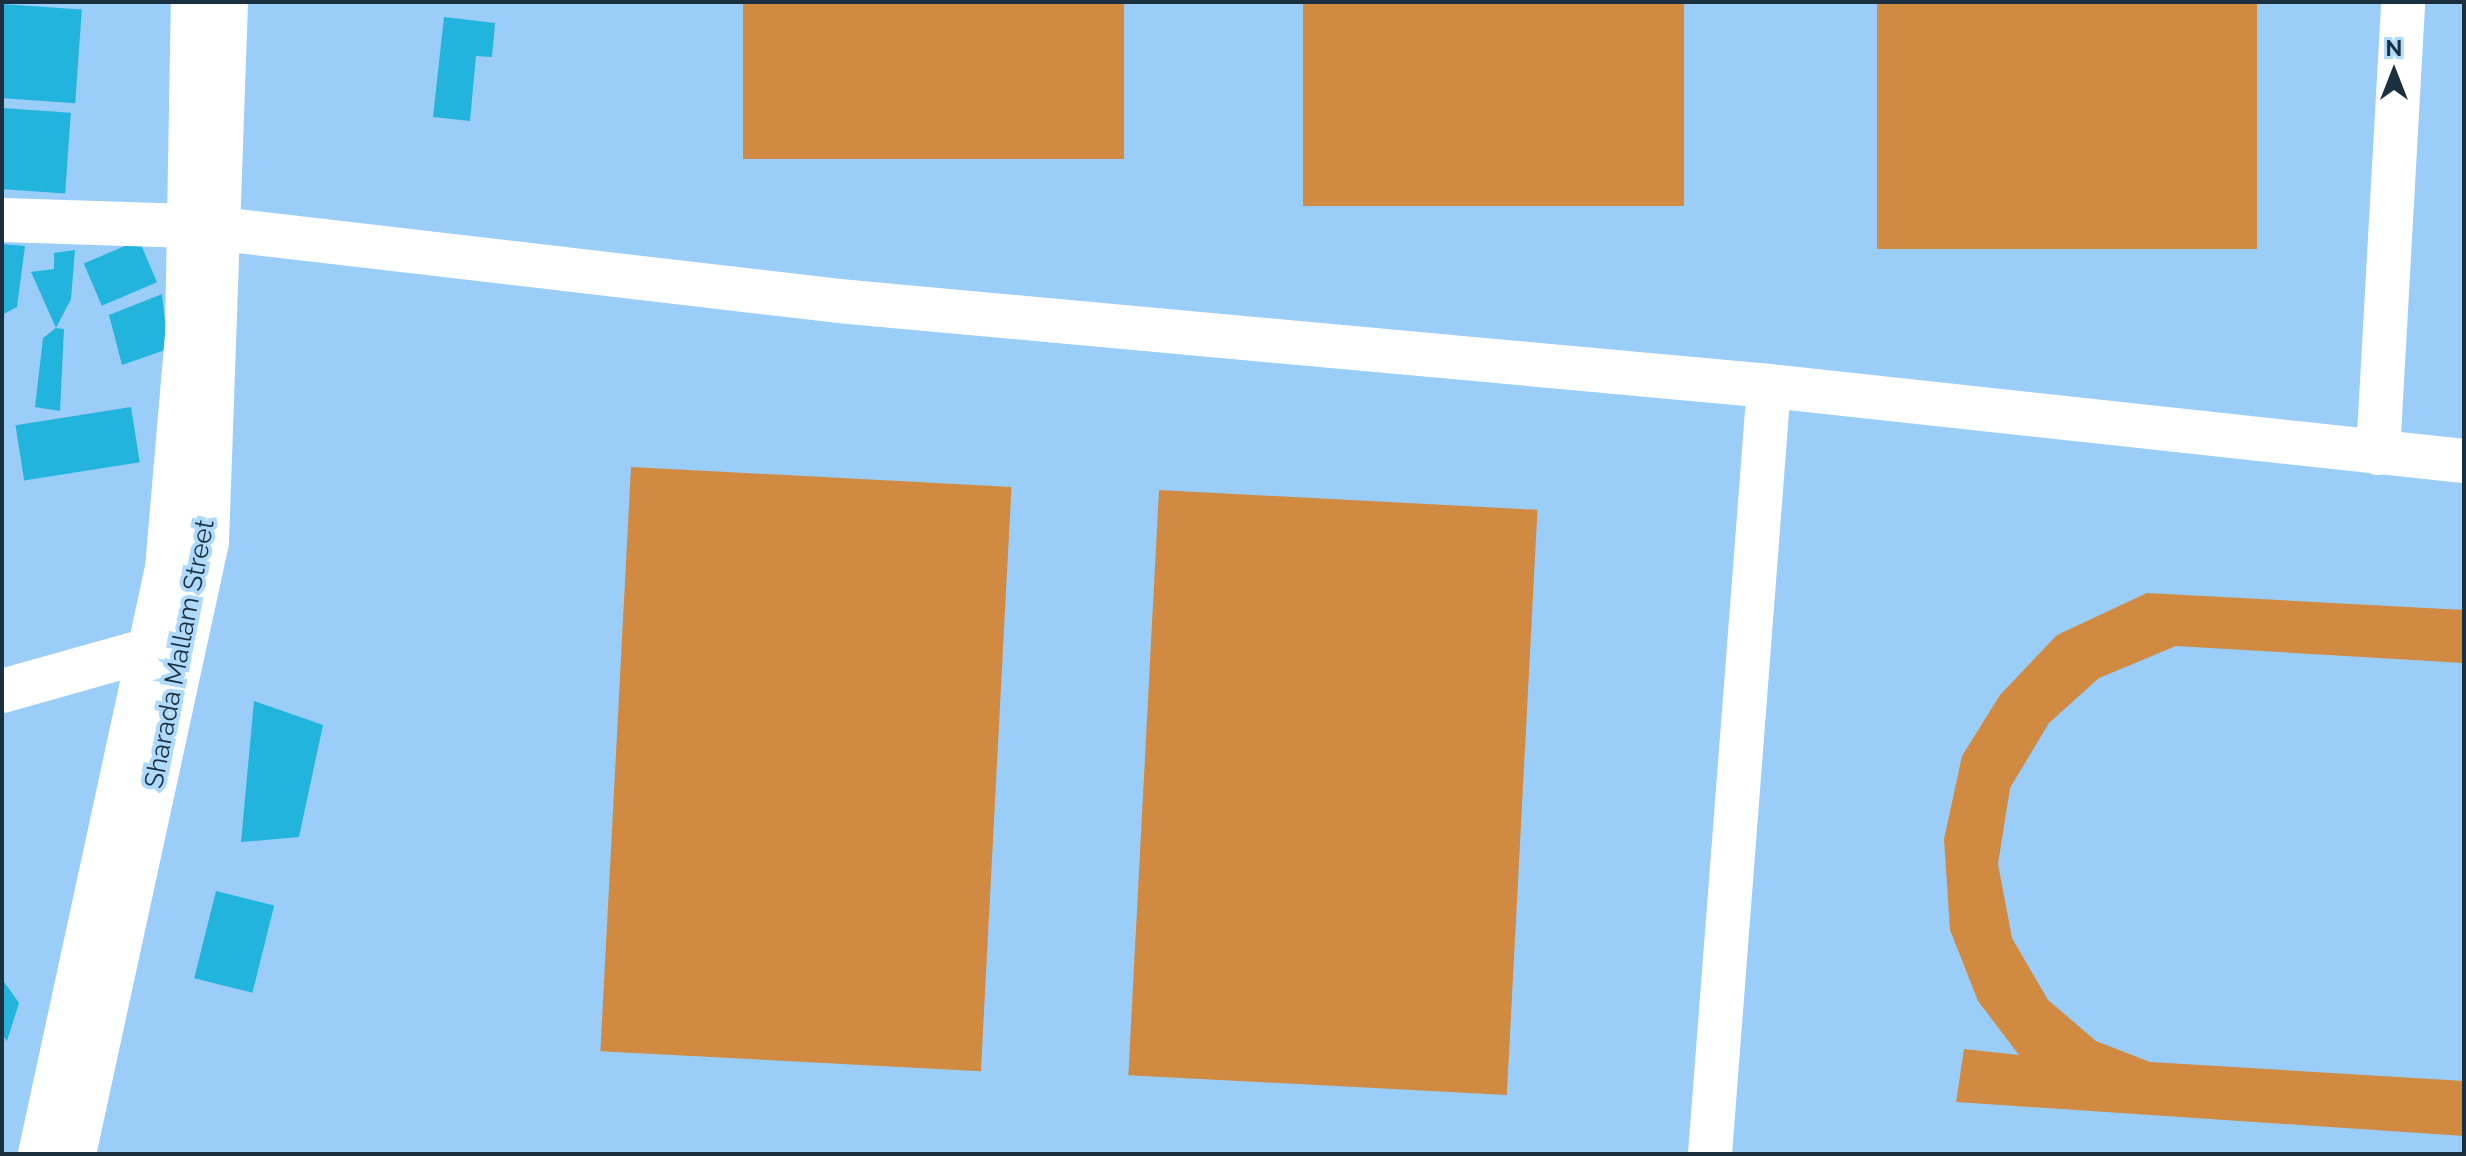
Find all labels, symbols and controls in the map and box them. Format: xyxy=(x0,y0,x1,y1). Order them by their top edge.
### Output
north arrow xyxy=(2354,32,2434,112)
text: N xyxy=(2386,35,2402,61)
street label: Sharada Mallam Street xyxy=(139,517,221,791)

